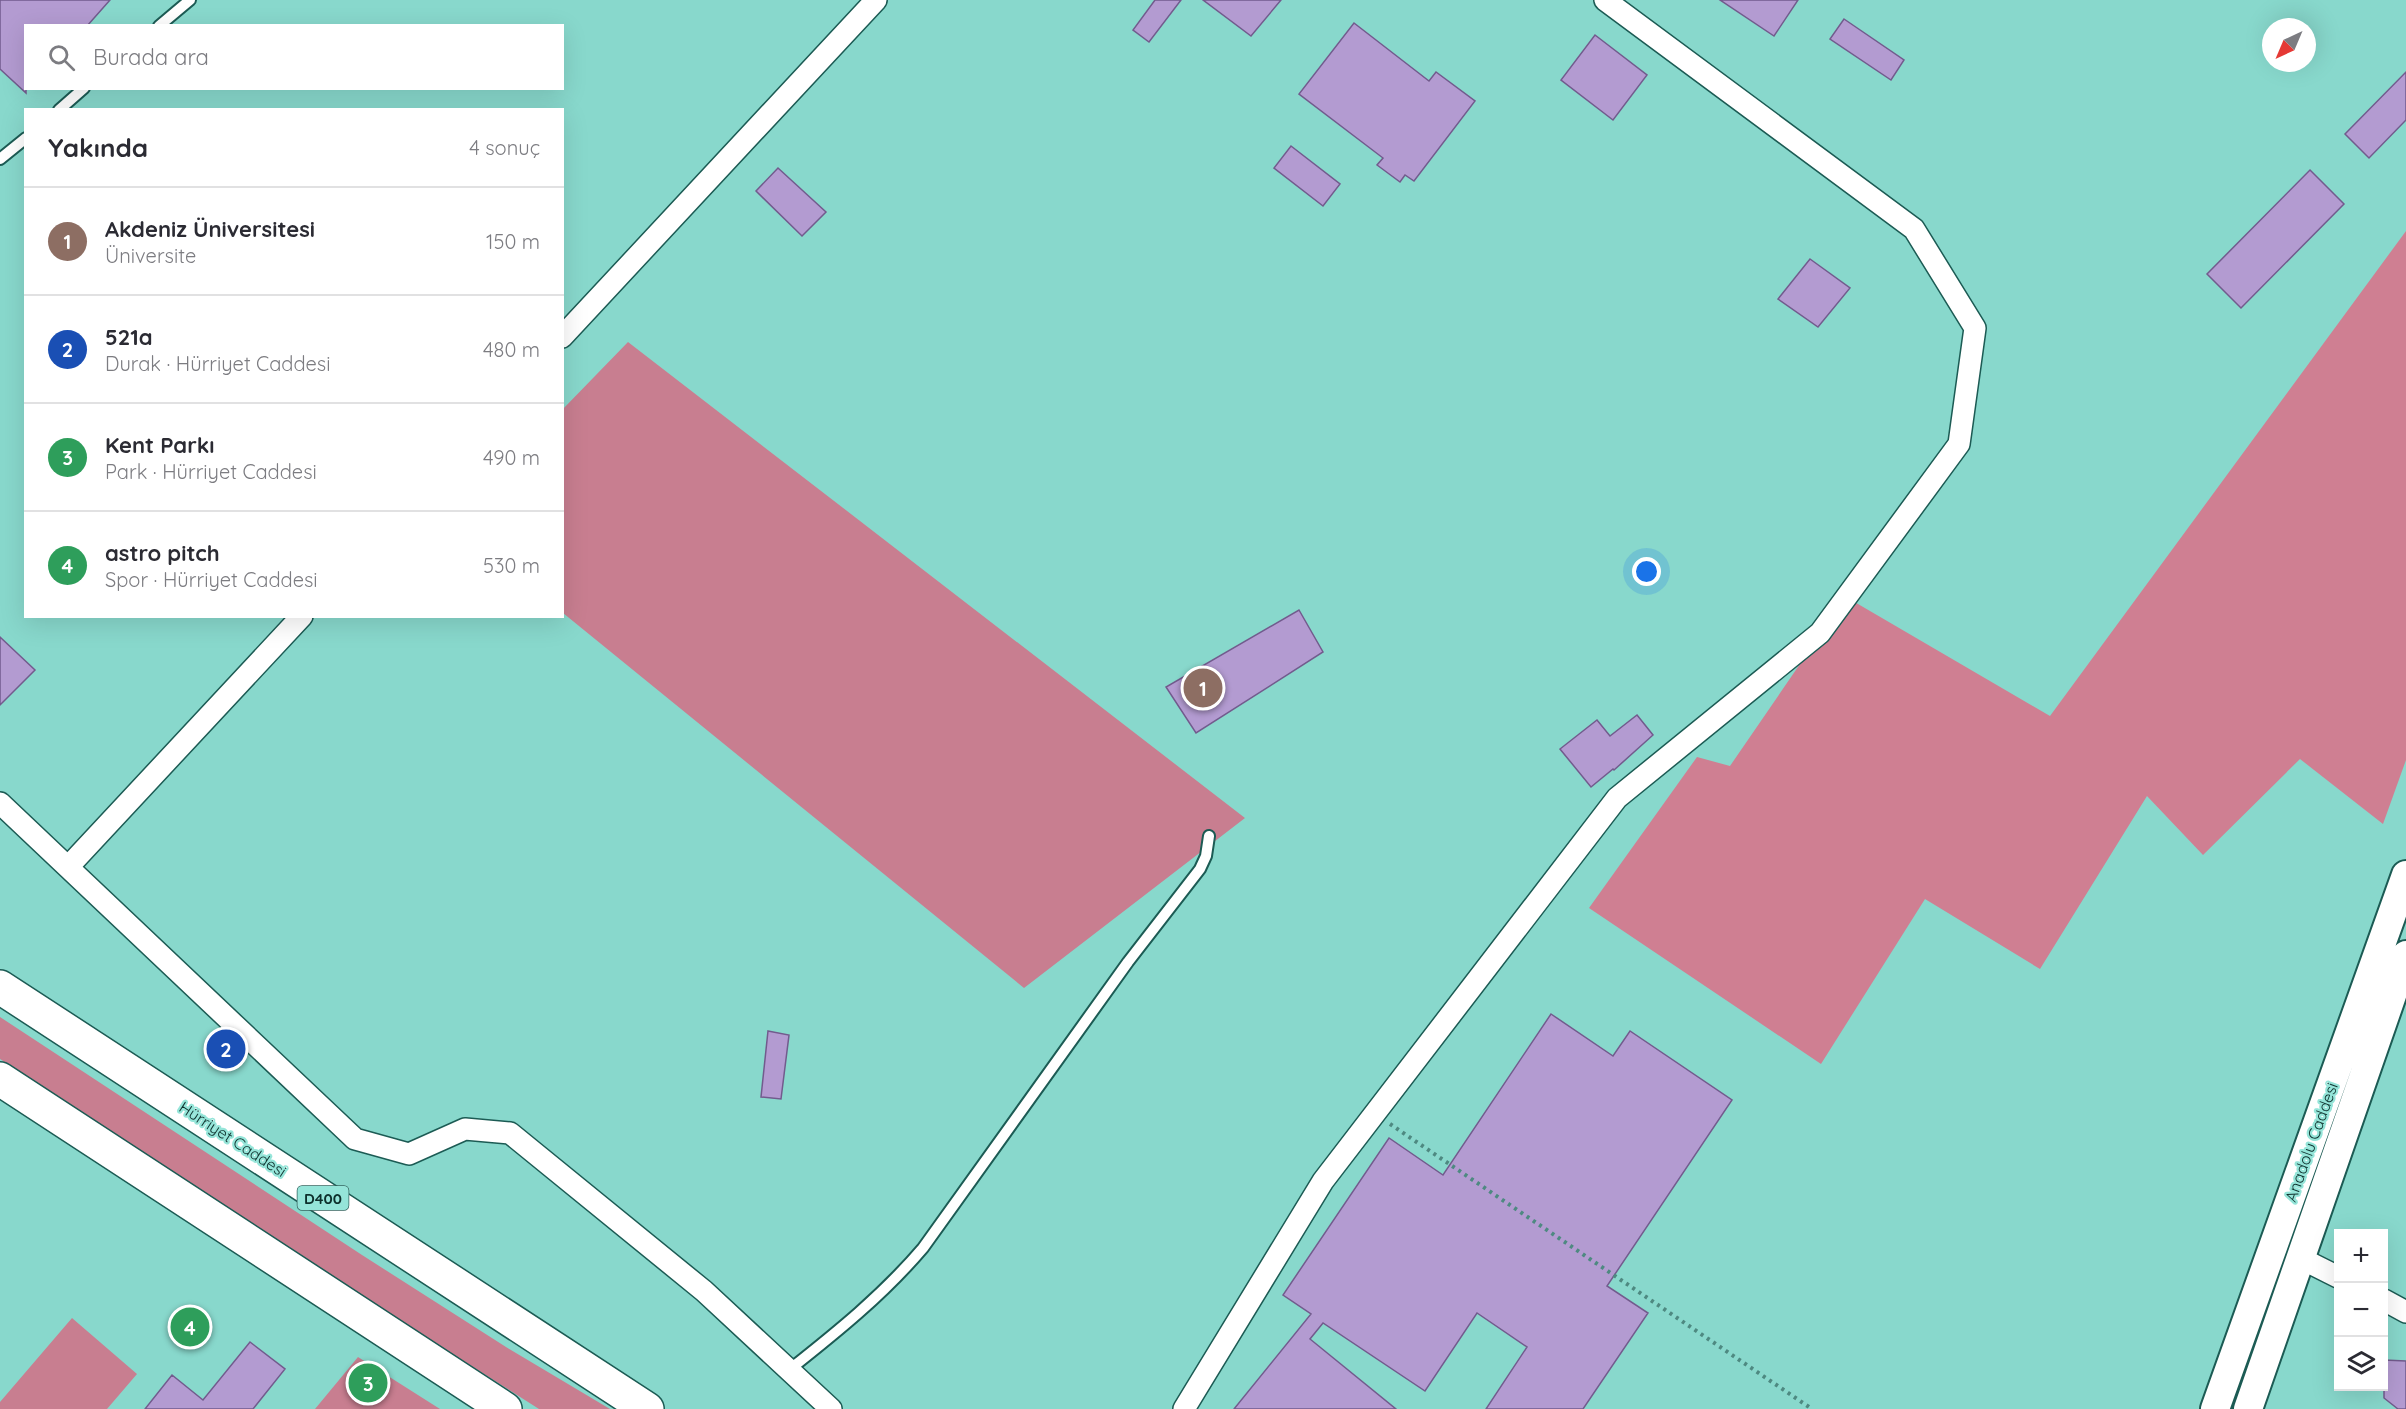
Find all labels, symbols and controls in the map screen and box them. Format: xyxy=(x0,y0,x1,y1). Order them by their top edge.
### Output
north arrow xyxy=(2262,18,2316,72)
search box xyxy=(24,24,564,90)
icon: search xyxy=(45,41,78,74)
text: Burada ara xyxy=(93,43,209,71)
text: Yakında xyxy=(48,131,148,164)
text: 4 sonuç xyxy=(469,135,540,160)
text: Akdeniz Üniversitesi xyxy=(105,215,315,243)
text: 1 xyxy=(64,229,71,254)
text: 150 m xyxy=(486,229,540,254)
text: Üniversite xyxy=(105,243,196,268)
text: 521a xyxy=(105,323,153,351)
text: 2 xyxy=(62,337,73,362)
text: 480 m xyxy=(483,337,540,362)
text: Durak · Hürriyet Caddesi xyxy=(105,351,331,376)
text: Kent Parkı xyxy=(105,431,214,459)
text: 3 xyxy=(62,445,73,470)
text: 490 m xyxy=(483,445,540,470)
text: Park · Hürriyet Caddesi xyxy=(105,459,317,484)
text: astro pitch xyxy=(105,539,220,567)
text: 4 xyxy=(62,553,73,578)
text: 530 m xyxy=(483,553,540,578)
your location xyxy=(1632,557,1661,586)
text: Spor · Hürriyet Caddesi xyxy=(105,567,318,592)
pin: 1 xyxy=(1184,666,1222,710)
pin: 2 xyxy=(206,1026,246,1072)
street label: Anadolu Caddesi xyxy=(2280,1080,2342,1204)
street label: Hürriyet Caddesi xyxy=(176,1097,290,1181)
road number: D400 xyxy=(298,1186,348,1210)
map controls xyxy=(2334,1229,2388,1391)
button: + xyxy=(2334,1229,2388,1283)
button: − xyxy=(2334,1283,2388,1337)
pin: 4 xyxy=(170,1304,210,1350)
button: layers xyxy=(2334,1337,2388,1391)
pin: 3 xyxy=(348,1360,388,1406)

